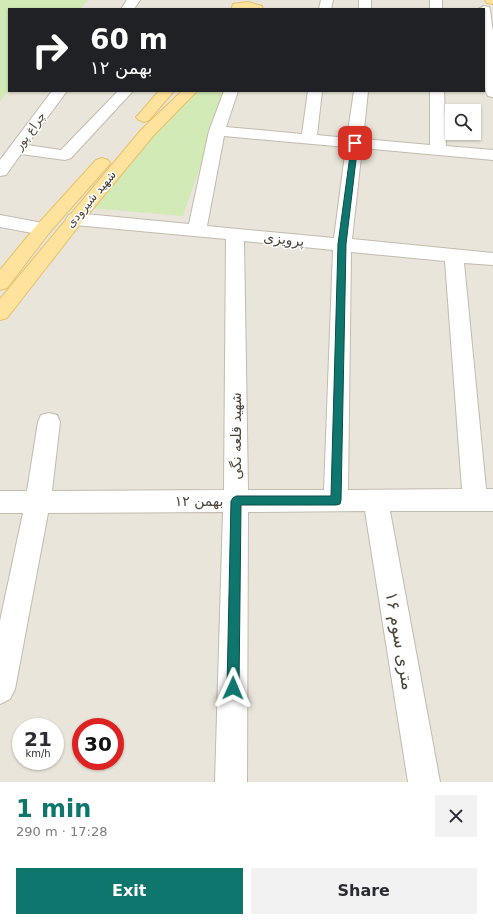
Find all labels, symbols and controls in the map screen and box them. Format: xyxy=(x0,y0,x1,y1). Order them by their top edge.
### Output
text: 60 m xyxy=(90,23,168,56)
icon: right xyxy=(24,24,76,76)
text: ۱۲ بهمن xyxy=(90,57,152,78)
map controls xyxy=(445,104,481,140)
button: search xyxy=(445,104,481,140)
street label: چراغ پور xyxy=(11,109,49,154)
pin xyxy=(338,126,372,160)
icon: arrive xyxy=(344,132,366,154)
street label: شهید شیرودی xyxy=(63,168,120,231)
street label: پرویزی xyxy=(263,229,305,250)
street label: شهید قلعه نگی xyxy=(228,392,245,480)
street label: ۱۲ بهمن xyxy=(175,493,223,510)
street label: ۱۶ متری سوم xyxy=(382,590,418,692)
position arrow xyxy=(212,667,254,709)
speed limit sign: 30 xyxy=(72,718,124,770)
text: 21 xyxy=(24,727,52,751)
text: km/h xyxy=(25,748,51,759)
text: 1 min xyxy=(16,795,91,823)
button: close xyxy=(435,795,477,837)
text: 290 m · 17:28 xyxy=(16,824,107,839)
button: Exit xyxy=(16,868,243,914)
button: Share xyxy=(251,868,477,914)

